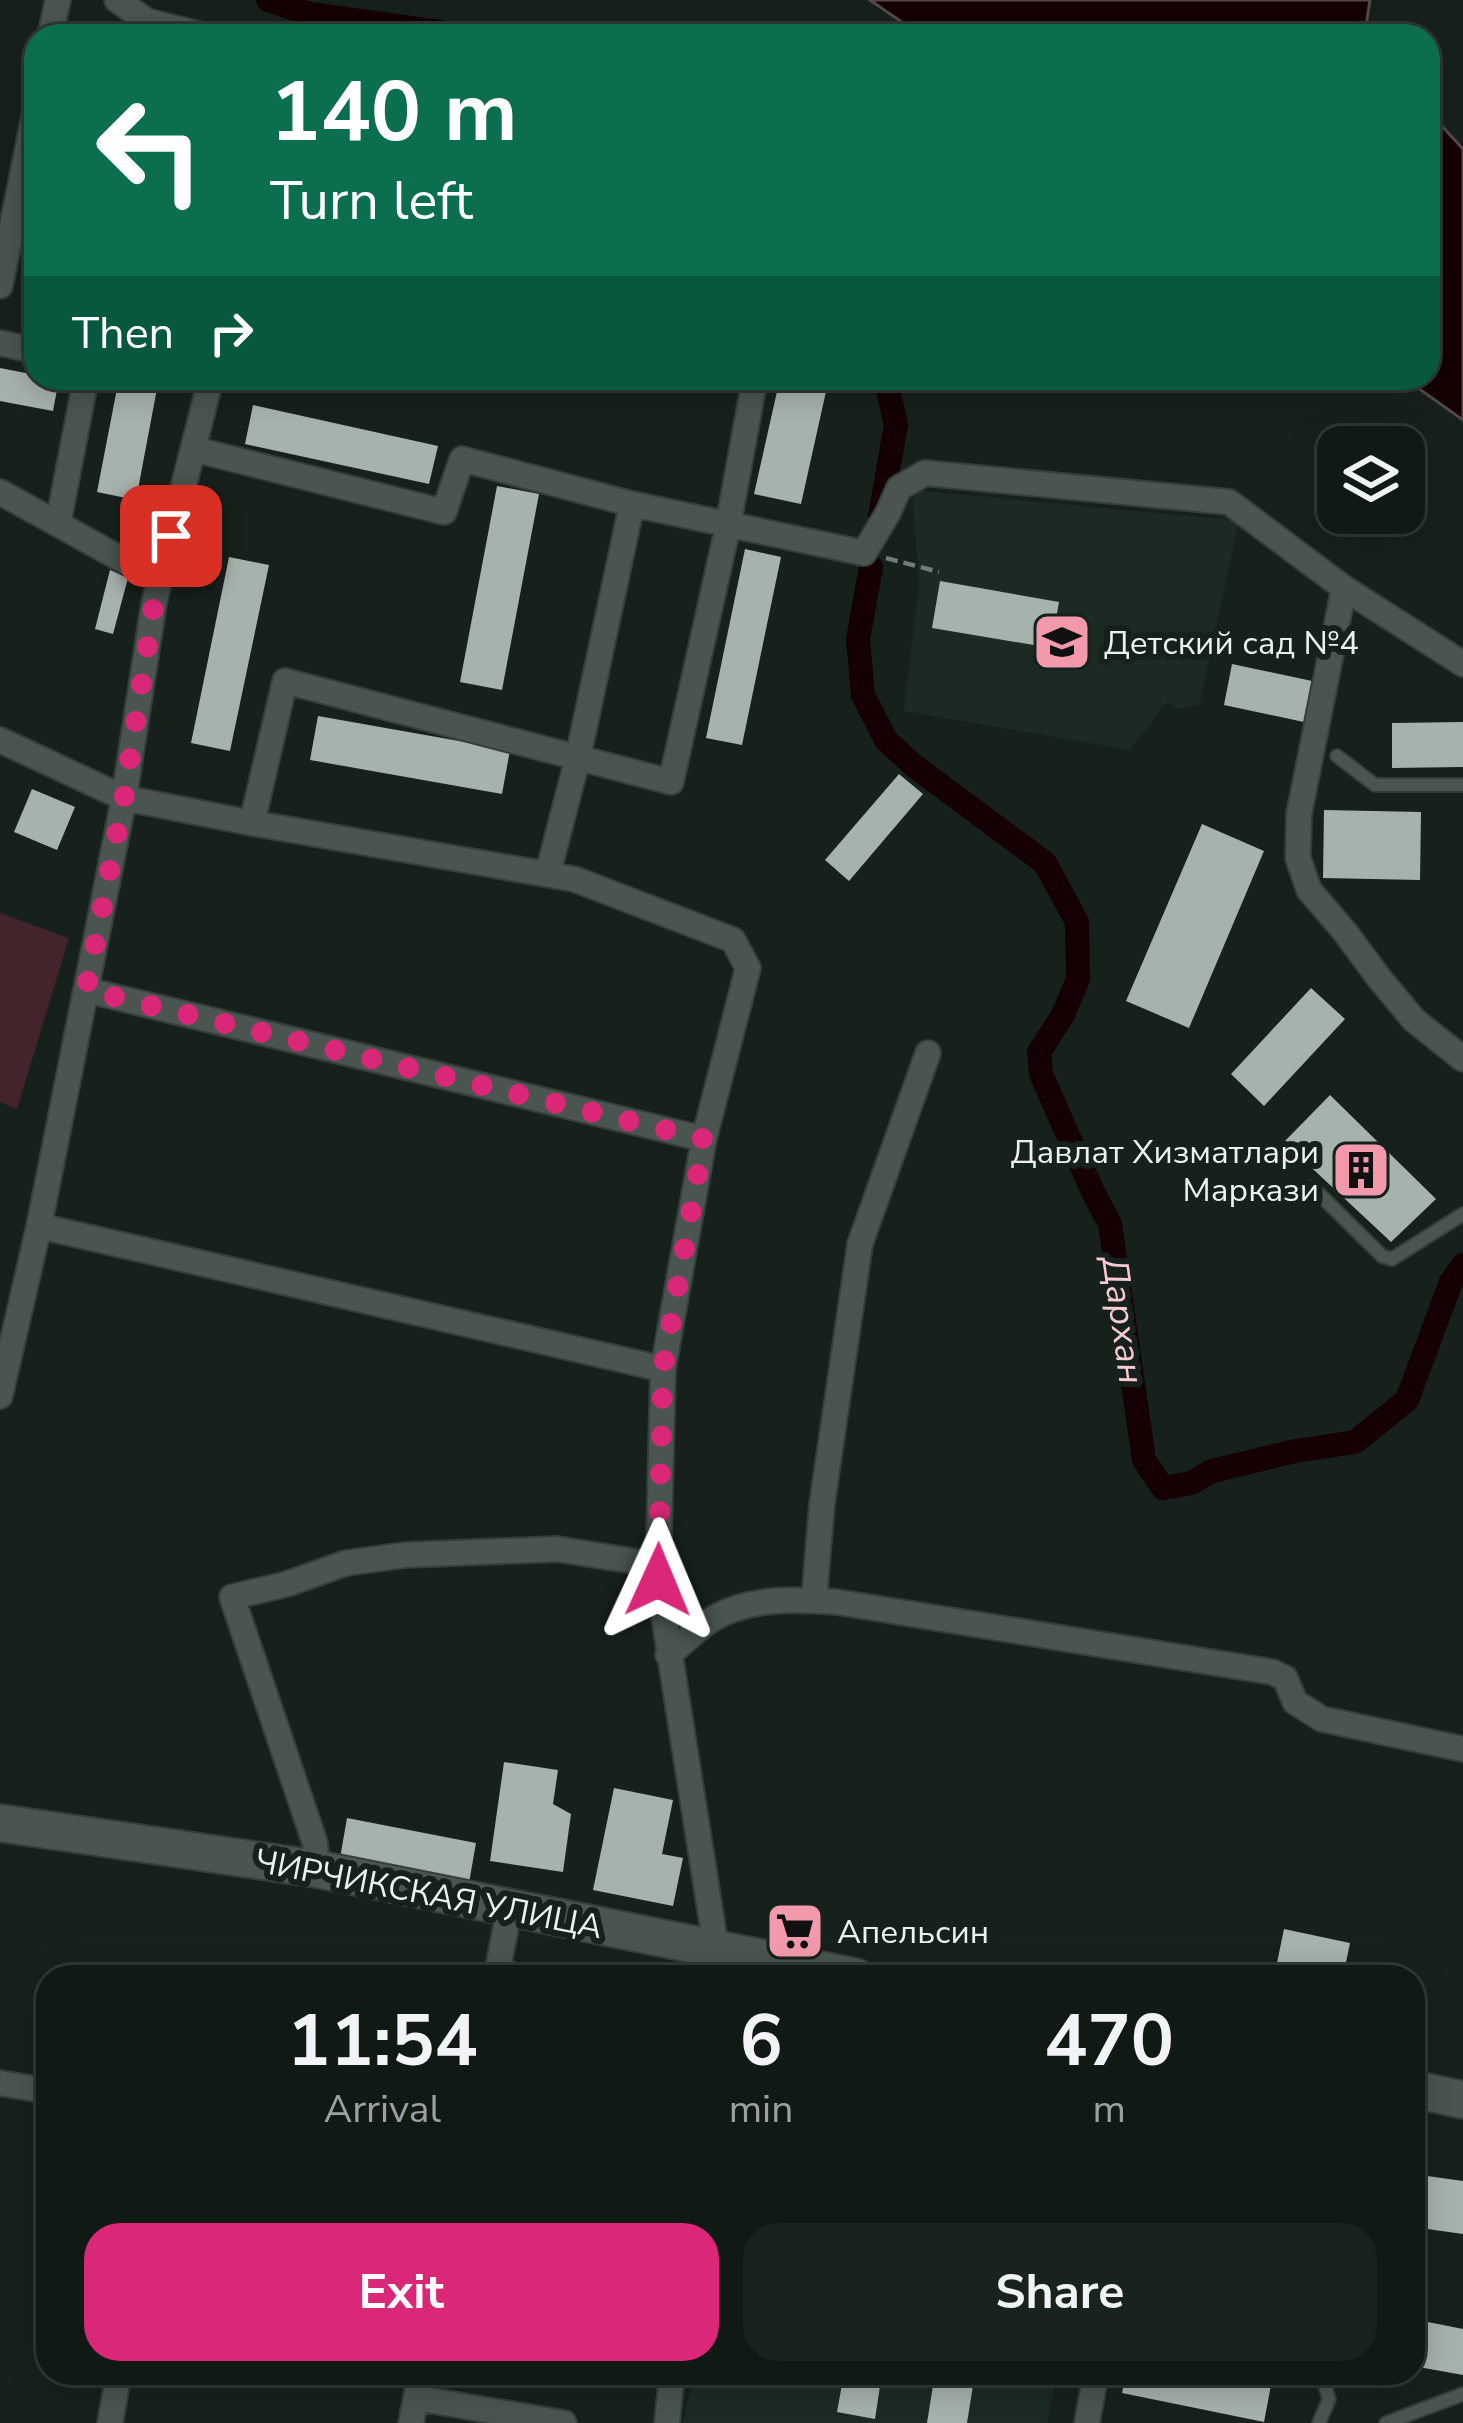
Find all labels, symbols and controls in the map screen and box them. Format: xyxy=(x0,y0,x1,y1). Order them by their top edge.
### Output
text: 140 m xyxy=(270,55,518,170)
icon: left xyxy=(72,72,228,228)
text: Turn left xyxy=(270,164,473,238)
icon: right xyxy=(198,300,264,366)
text: Then xyxy=(72,303,174,364)
map controls xyxy=(1317,426,1425,534)
button: layers xyxy=(1317,426,1425,534)
pin xyxy=(120,485,222,587)
icon: arrive xyxy=(138,503,204,569)
school or university icon: Детский сад №4 xyxy=(1031,611,1093,673)
place label: Детский сад №4 xyxy=(1104,621,1359,666)
place label: Давлат Хизматлари Маркази xyxy=(1011,1130,1319,1213)
building icon: Давлат Хизматлари Маркази xyxy=(1330,1139,1392,1201)
water label: Дархан xyxy=(1089,1251,1156,1387)
position arrow xyxy=(595,1517,721,1643)
street label: ЧИРЧИКСКАЯ УЛИЦА xyxy=(251,1839,606,1950)
supermarket icon: Апельсин xyxy=(764,1900,826,1962)
place label: Апельсин xyxy=(837,1910,989,1955)
text: 11:54 xyxy=(287,1992,478,2090)
text: 6 xyxy=(739,1992,783,2090)
text: 470 xyxy=(1044,1992,1174,2090)
text: Arrival xyxy=(324,2083,441,2136)
text: min xyxy=(729,2083,793,2136)
text: m xyxy=(1092,2083,1126,2136)
button: Exit xyxy=(84,2223,719,2361)
button: Share xyxy=(743,2223,1377,2361)

